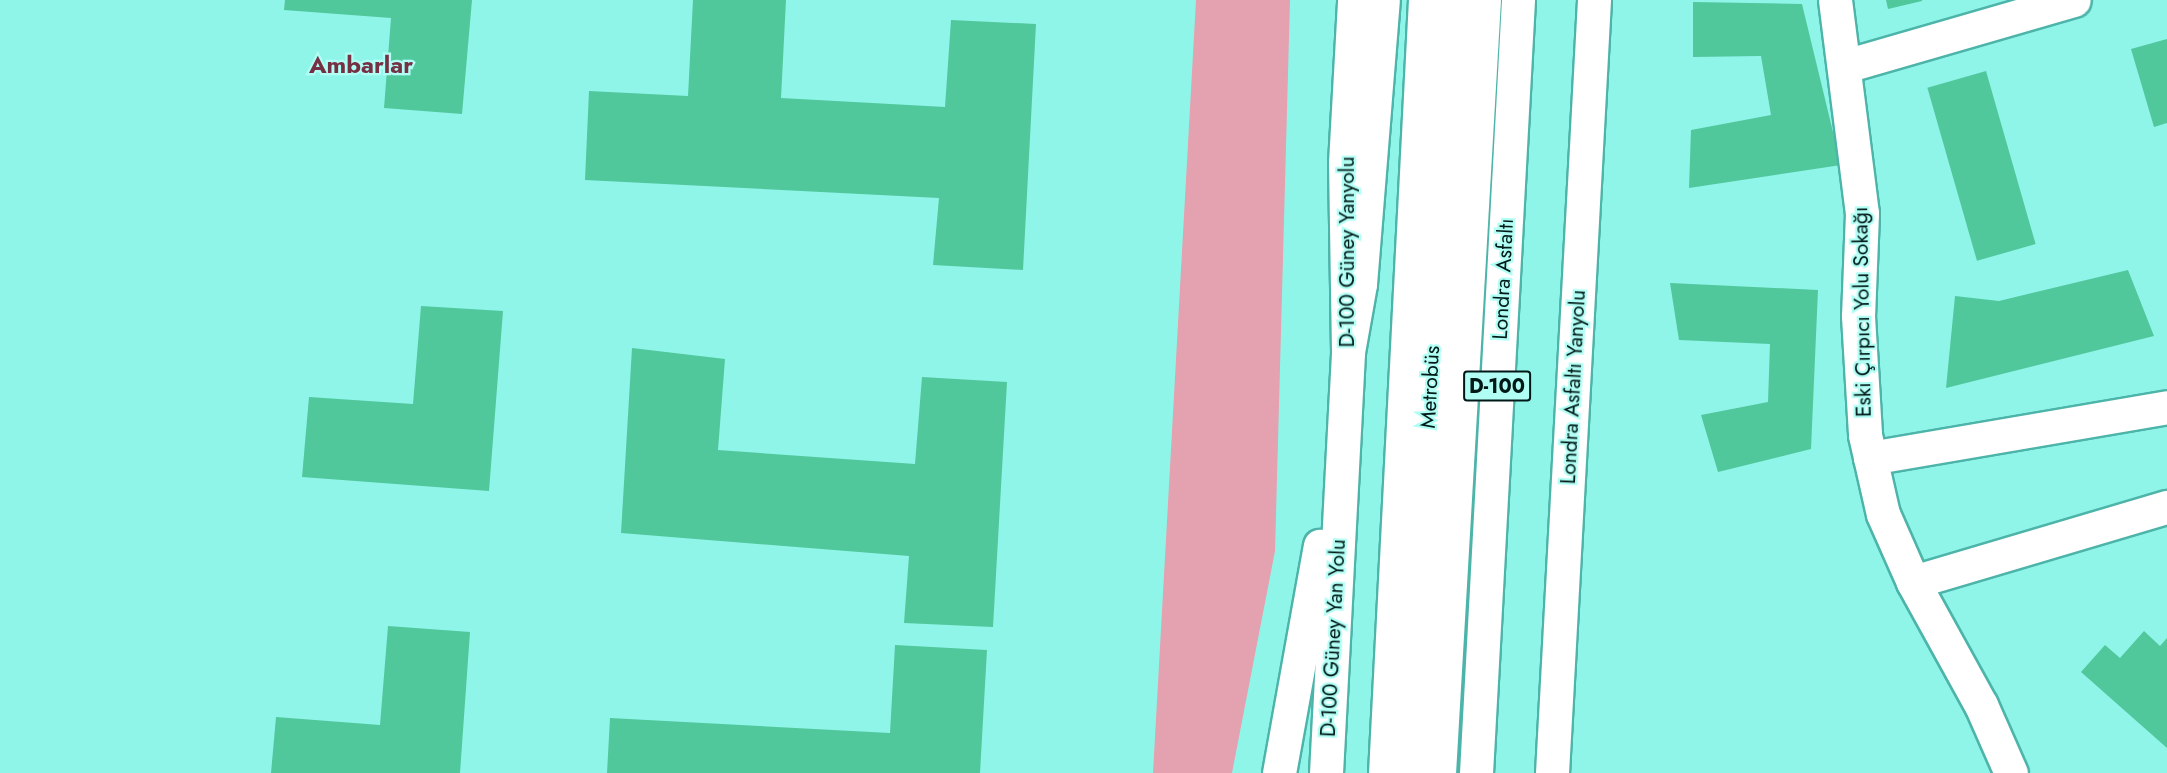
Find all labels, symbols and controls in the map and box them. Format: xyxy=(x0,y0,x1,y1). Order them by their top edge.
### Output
district label: Ambarlar xyxy=(309,51,413,79)
street label: D-100 Güney Yanyolu xyxy=(1334,157,1360,347)
street label: Eski Çırpıcı Yolu Sokağı xyxy=(1848,207,1876,417)
street label: Londra Asfaltı xyxy=(1487,218,1519,340)
street label: Londra Asfaltı Yanyolu xyxy=(1555,289,1591,485)
street label: Metrobüs xyxy=(1415,345,1445,429)
road number: D-100 xyxy=(1462,369,1532,403)
street label: D-100 Güney Yan Yolu xyxy=(1315,538,1351,738)

